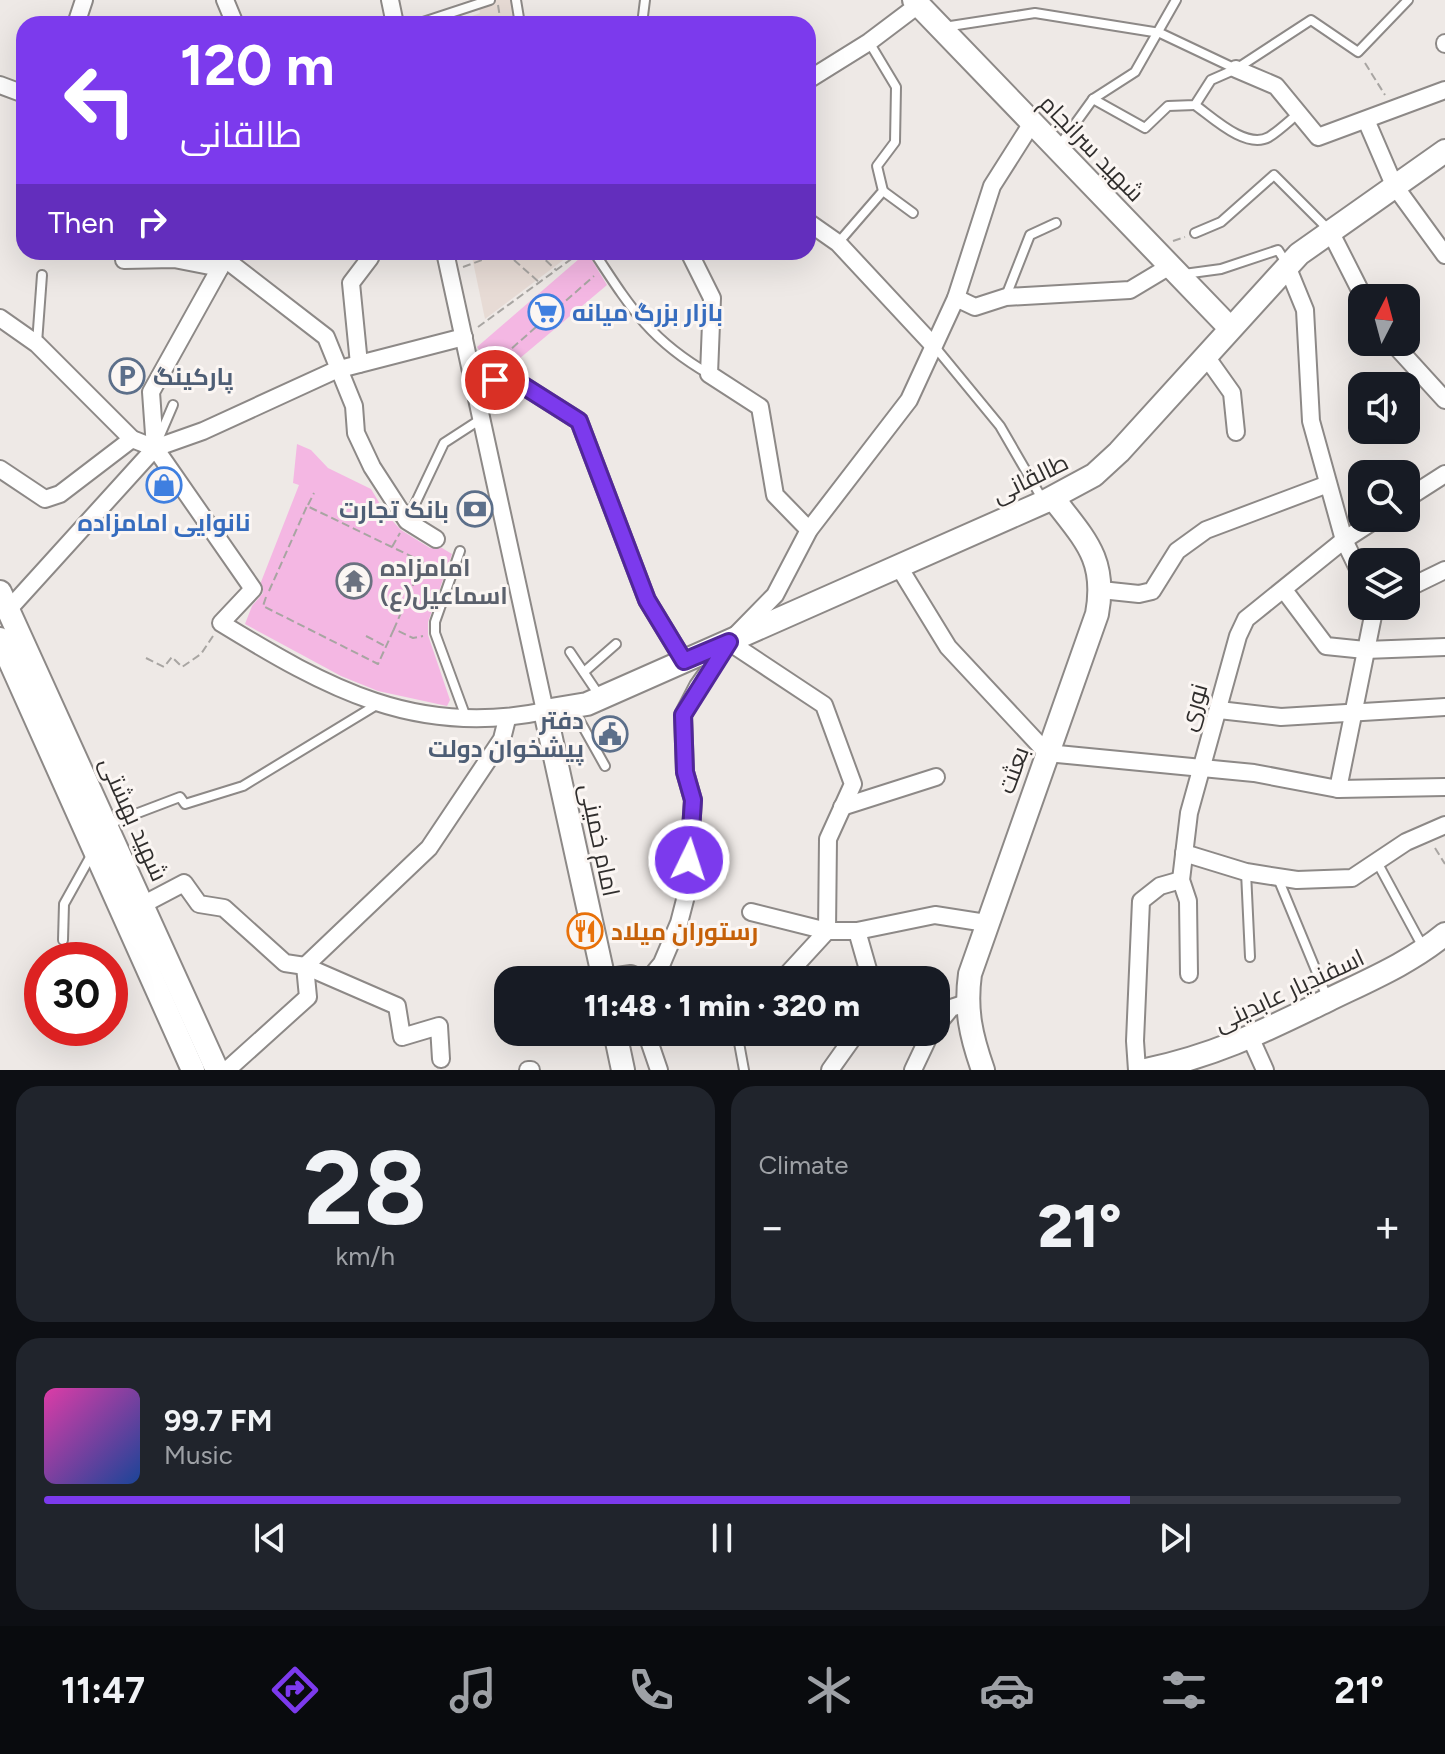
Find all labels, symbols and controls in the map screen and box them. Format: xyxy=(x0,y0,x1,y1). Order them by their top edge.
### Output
text: 120 m xyxy=(180,32,335,99)
icon: left xyxy=(48,48,152,152)
street label: شهید سرانجام xyxy=(1032,88,1150,209)
text: طالقانی xyxy=(180,113,302,156)
icon: right xyxy=(130,200,174,244)
text: Then xyxy=(48,204,114,241)
north arrow xyxy=(1348,284,1420,356)
map controls xyxy=(1348,284,1420,620)
supermarket icon: بازار بزرگ میانه xyxy=(527,293,565,331)
place label: بازار بزرگ میانه xyxy=(572,298,723,327)
pin xyxy=(461,346,529,414)
parking icon: پارکینگ xyxy=(108,357,146,395)
icon: arrive xyxy=(473,358,517,402)
place label: پارکینگ xyxy=(153,362,234,394)
button: sound xyxy=(1348,372,1420,444)
street label: طالقانی xyxy=(987,447,1073,509)
button: search xyxy=(1348,460,1420,532)
shop icon: نانوایی امامزاده xyxy=(145,466,183,504)
bank icon: بانک تجارت xyxy=(456,490,494,528)
place label: بانک تجارت xyxy=(339,495,449,524)
place label: نانوایی امامزاده xyxy=(78,508,250,537)
button: layers xyxy=(1348,548,1420,620)
place label: امامزاده اسماعیل(ع) xyxy=(380,553,508,612)
temple icon: امامزاده اسماعیل(ع) xyxy=(335,562,373,600)
street label: نوری xyxy=(1172,680,1214,734)
place label: دفتر پیشخوان دولت xyxy=(428,706,584,766)
public building icon: دفتر پیشخوان دولت xyxy=(591,715,629,753)
street label: بعثت xyxy=(991,742,1035,798)
street label: شهید بهشتی xyxy=(94,753,174,885)
street label: امام خمینی xyxy=(572,781,626,900)
position arrow xyxy=(647,818,731,902)
restaurant icon: رستوران میلاد xyxy=(566,912,604,950)
place label: رستوران میلاد xyxy=(611,917,758,946)
speed limit sign: 30 xyxy=(24,942,128,1046)
street label: اسفندیار عابدینی xyxy=(1209,943,1369,1037)
text: 11:48 · 1 min · 320 m xyxy=(584,987,860,1024)
text: 28 xyxy=(303,1125,427,1250)
text: Climate xyxy=(759,1149,848,1181)
text: 21° xyxy=(1038,1190,1122,1262)
text: − xyxy=(759,1200,786,1253)
text: + xyxy=(1374,1200,1401,1253)
text: km/h xyxy=(336,1240,395,1272)
text: 99.7 FM xyxy=(164,1402,272,1439)
text: Music xyxy=(164,1439,233,1471)
icon: previous xyxy=(248,1516,292,1560)
icon: pause xyxy=(700,1516,744,1560)
icon: next xyxy=(1153,1516,1197,1560)
icon: directions xyxy=(267,1662,323,1718)
icon: music xyxy=(445,1662,501,1718)
icon: phone xyxy=(623,1662,679,1718)
icon: climate xyxy=(801,1662,857,1718)
icon: car xyxy=(979,1662,1035,1718)
icon: filters xyxy=(1156,1662,1212,1718)
text: 11:47 xyxy=(61,1669,145,1712)
text: 21° xyxy=(1334,1669,1384,1712)

